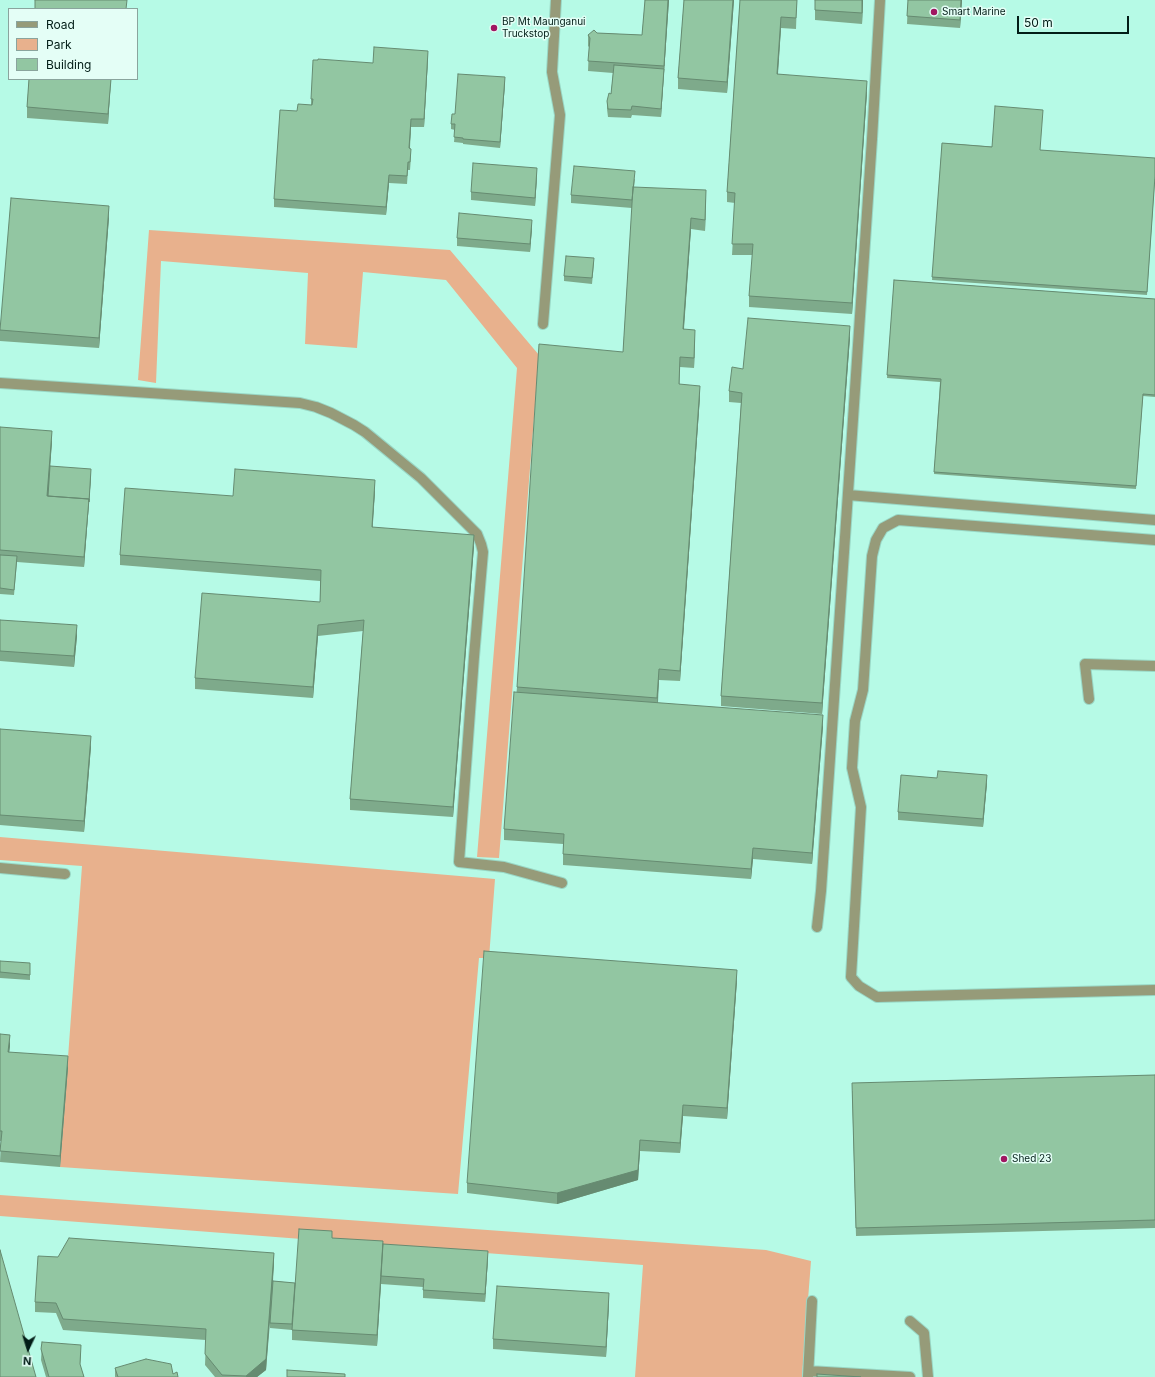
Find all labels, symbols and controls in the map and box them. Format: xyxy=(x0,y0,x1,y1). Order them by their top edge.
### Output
place label: Smart Marine xyxy=(942,6,1006,18)
marker: Smart Marine xyxy=(929,7,939,17)
legend xyxy=(8,8,138,80)
scale bar xyxy=(1019,8,1131,34)
text: 50 m xyxy=(1024,15,1053,30)
place label: BP Mt Maunganui Truckstop xyxy=(502,16,585,40)
text: Road xyxy=(46,17,75,32)
marker: BP Mt Maunganui Truckstop xyxy=(489,23,499,33)
text: Park xyxy=(46,37,72,52)
text: Building xyxy=(46,57,91,72)
place label: Shed 23 xyxy=(1012,1153,1051,1165)
marker: Shed 23 xyxy=(999,1154,1009,1164)
north arrow xyxy=(8,1329,48,1369)
text: N xyxy=(22,1354,32,1368)

